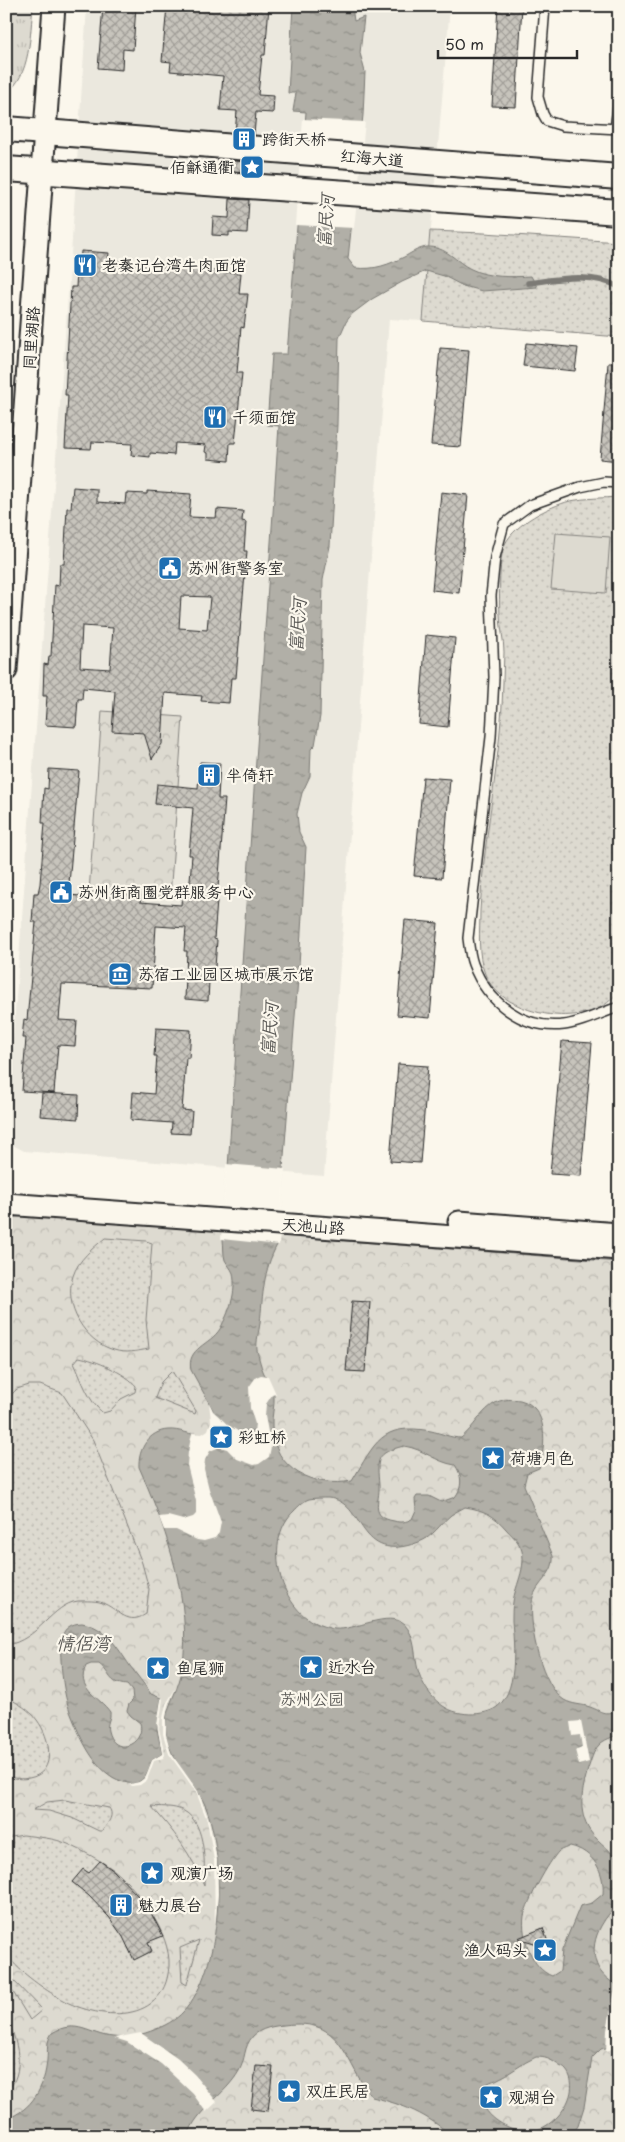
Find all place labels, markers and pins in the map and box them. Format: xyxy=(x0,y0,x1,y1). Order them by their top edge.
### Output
building icon: 跨街天桥 xyxy=(231,126,257,152)
place label: 跨街天桥 xyxy=(262,126,326,150)
place label: 佰龢通衢 xyxy=(170,154,234,178)
place icon: 佰龢通衢 xyxy=(239,154,265,180)
restaurant icon: 老秦记台湾牛肉面馆 xyxy=(72,252,98,278)
place label: 老秦记台湾牛肉面馆 xyxy=(102,252,246,276)
restaurant icon: 千须面馆 xyxy=(202,404,228,430)
place label: 千须面馆 xyxy=(232,404,296,428)
public building icon: 苏州街警务室 xyxy=(157,555,183,581)
place label: 苏州街警务室 xyxy=(188,555,284,579)
building icon: 半倚轩 xyxy=(196,762,222,788)
place label: 半倚轩 xyxy=(226,762,274,786)
public building icon: 苏州街商圈党群服务中心 xyxy=(48,879,74,905)
place label: 苏州街商圈党群服务中心 xyxy=(78,879,254,903)
museum icon: 苏宿工业园区城市展示馆 xyxy=(107,961,133,987)
place label: 苏宿工业园区城市展示馆 xyxy=(138,961,314,985)
place icon: 彩虹桥 xyxy=(208,1424,234,1450)
place label: 彩虹桥 xyxy=(238,1424,286,1448)
place icon: 荷塘月色 xyxy=(480,1445,506,1471)
place label: 荷塘月色 xyxy=(510,1445,574,1469)
place icon: 近水台 xyxy=(298,1654,324,1680)
place label: 近水台 xyxy=(328,1654,376,1678)
place icon: 鱼尾狮 xyxy=(145,1655,171,1681)
place label: 鱼尾狮 xyxy=(176,1655,224,1679)
place icon: 观演广场 xyxy=(139,1860,165,1886)
place label: 观演广场 xyxy=(170,1860,234,1884)
building icon: 魅力展台 xyxy=(108,1892,134,1918)
place label: 魅力展台 xyxy=(138,1892,202,1916)
place label: 渔人码头 xyxy=(464,1937,528,1961)
place icon: 渔人码头 xyxy=(532,1937,558,1963)
place icon: 双庄民居 xyxy=(276,2078,302,2104)
place label: 双庄民居 xyxy=(306,2078,370,2102)
place icon: 观湖台 xyxy=(478,2084,504,2110)
place label: 观湖台 xyxy=(508,2084,556,2108)

